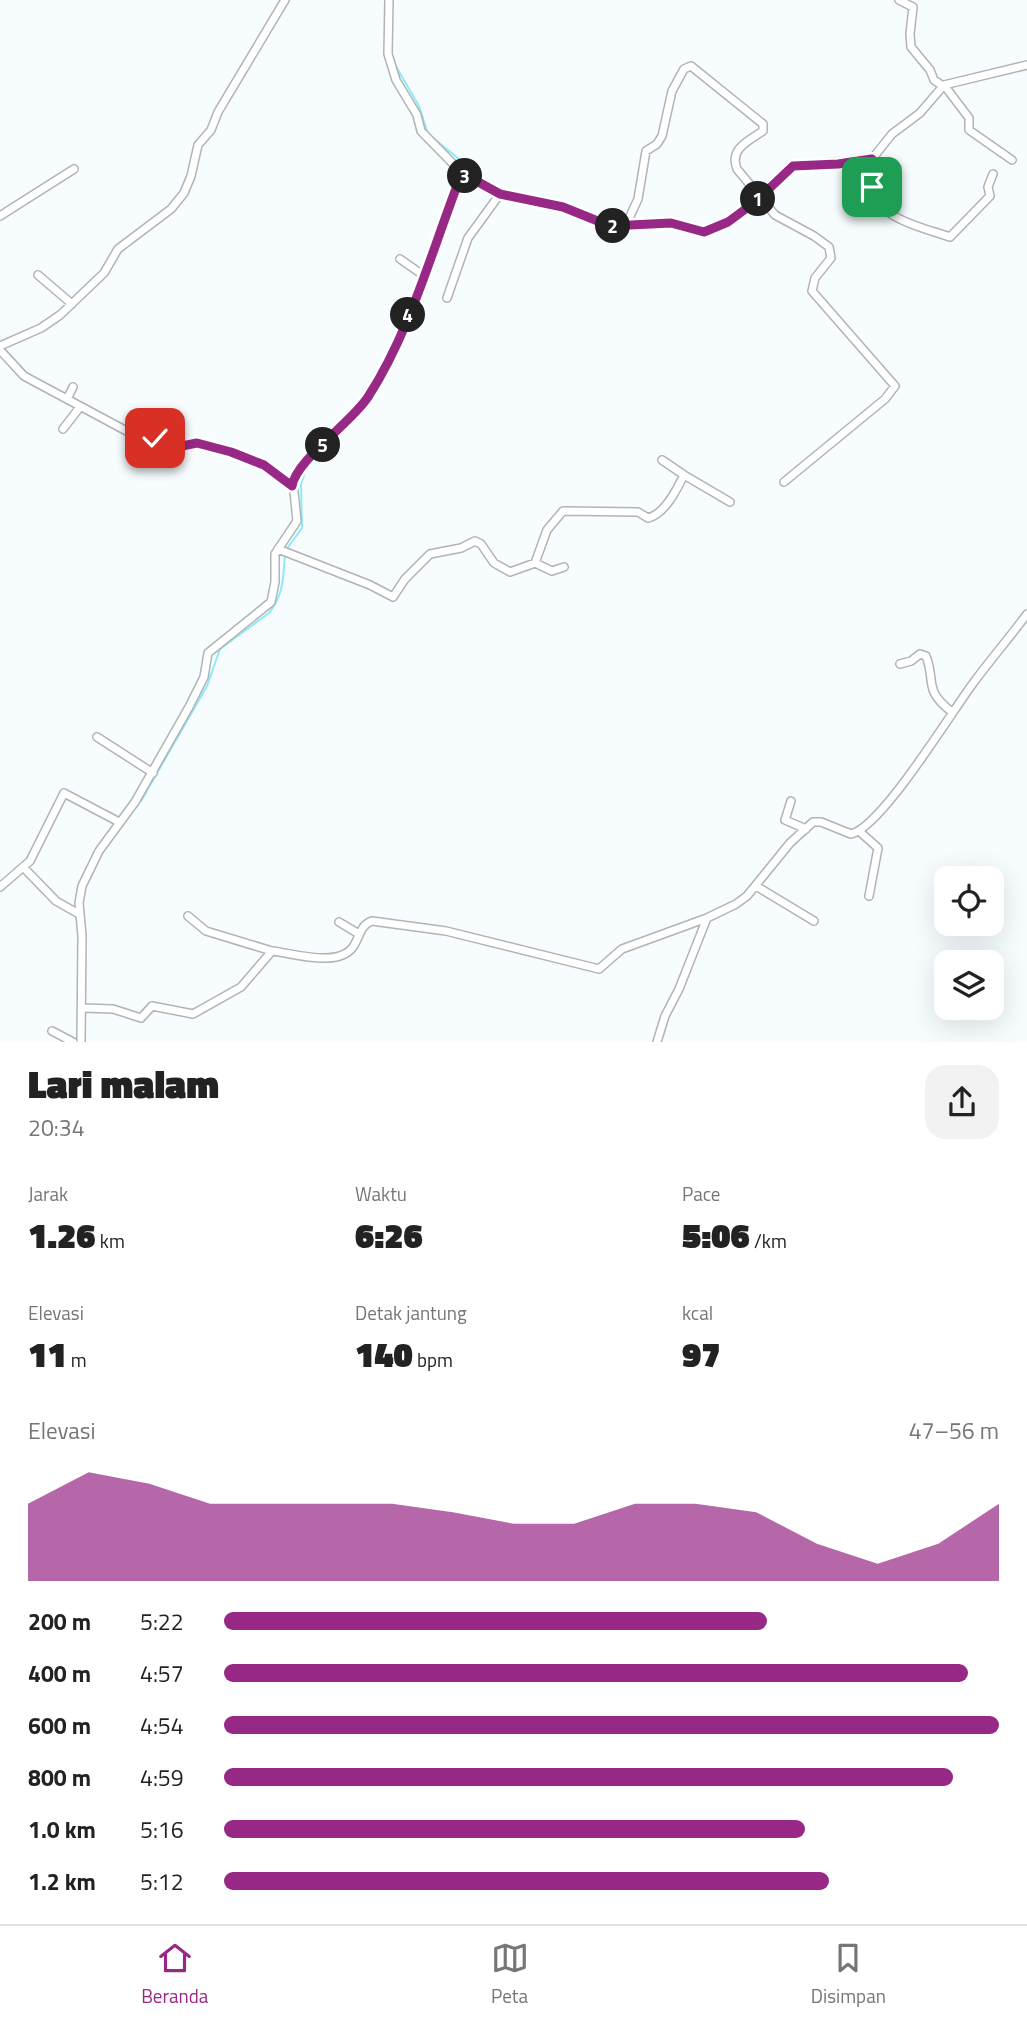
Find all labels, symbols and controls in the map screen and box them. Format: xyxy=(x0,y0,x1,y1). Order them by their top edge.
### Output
pin xyxy=(842,157,902,217)
pin: 3 xyxy=(448,158,482,194)
text: 3 xyxy=(459,161,470,190)
icon: arrive xyxy=(853,168,891,206)
pin: 1 xyxy=(740,182,776,216)
text: 1 xyxy=(752,184,763,213)
pin: 2 xyxy=(596,208,630,244)
text: 2 xyxy=(607,211,618,240)
pin: 4 xyxy=(390,298,426,332)
text: 4 xyxy=(402,300,413,329)
pin xyxy=(125,408,185,468)
icon: check xyxy=(136,419,174,457)
pin: 5 xyxy=(306,428,340,462)
text: 5 xyxy=(317,430,328,459)
map controls xyxy=(934,866,1004,1020)
button: locate xyxy=(934,866,1004,936)
button: layers xyxy=(934,950,1004,1020)
text: Lari malam xyxy=(28,1055,219,1113)
button: share xyxy=(925,1065,999,1139)
text: 20:34 xyxy=(28,1110,85,1145)
text: Jarak xyxy=(28,1179,68,1208)
text: Waktu xyxy=(355,1179,407,1208)
text: Pace xyxy=(682,1179,720,1208)
text: 1.26 xyxy=(28,1208,96,1262)
text: 6:26 xyxy=(355,1208,423,1262)
text: 5:06 xyxy=(682,1208,750,1262)
text: km xyxy=(96,1226,125,1255)
text: /km xyxy=(750,1226,787,1255)
text: Elevasi xyxy=(28,1298,84,1327)
text: Detak jantung xyxy=(355,1298,467,1327)
text: kcal xyxy=(682,1298,713,1327)
text: 11 xyxy=(28,1327,67,1381)
text: 140 xyxy=(355,1327,413,1381)
text: 97 xyxy=(682,1327,721,1381)
text: m xyxy=(67,1345,87,1374)
text: bpm xyxy=(413,1345,453,1374)
text: Elevasi xyxy=(28,1413,96,1448)
text: 47–56 m xyxy=(909,1413,999,1448)
text: 200 m xyxy=(28,1604,91,1639)
text: 5:22 xyxy=(140,1604,184,1639)
text: 400 m xyxy=(28,1656,91,1691)
text: 4:57 xyxy=(140,1656,184,1691)
text: 600 m xyxy=(28,1708,91,1743)
text: 4:54 xyxy=(140,1708,184,1743)
text: 800 m xyxy=(28,1760,91,1795)
text: 4:59 xyxy=(140,1760,184,1795)
text: 1.0 km xyxy=(28,1812,96,1847)
text: 5:16 xyxy=(140,1812,184,1847)
text: 1.2 km xyxy=(28,1864,96,1899)
text: 5:12 xyxy=(140,1864,184,1899)
tab: Beranda xyxy=(141,1939,208,2010)
tab: Peta xyxy=(491,1939,529,2010)
tab: Disimpan xyxy=(811,1939,886,2010)

